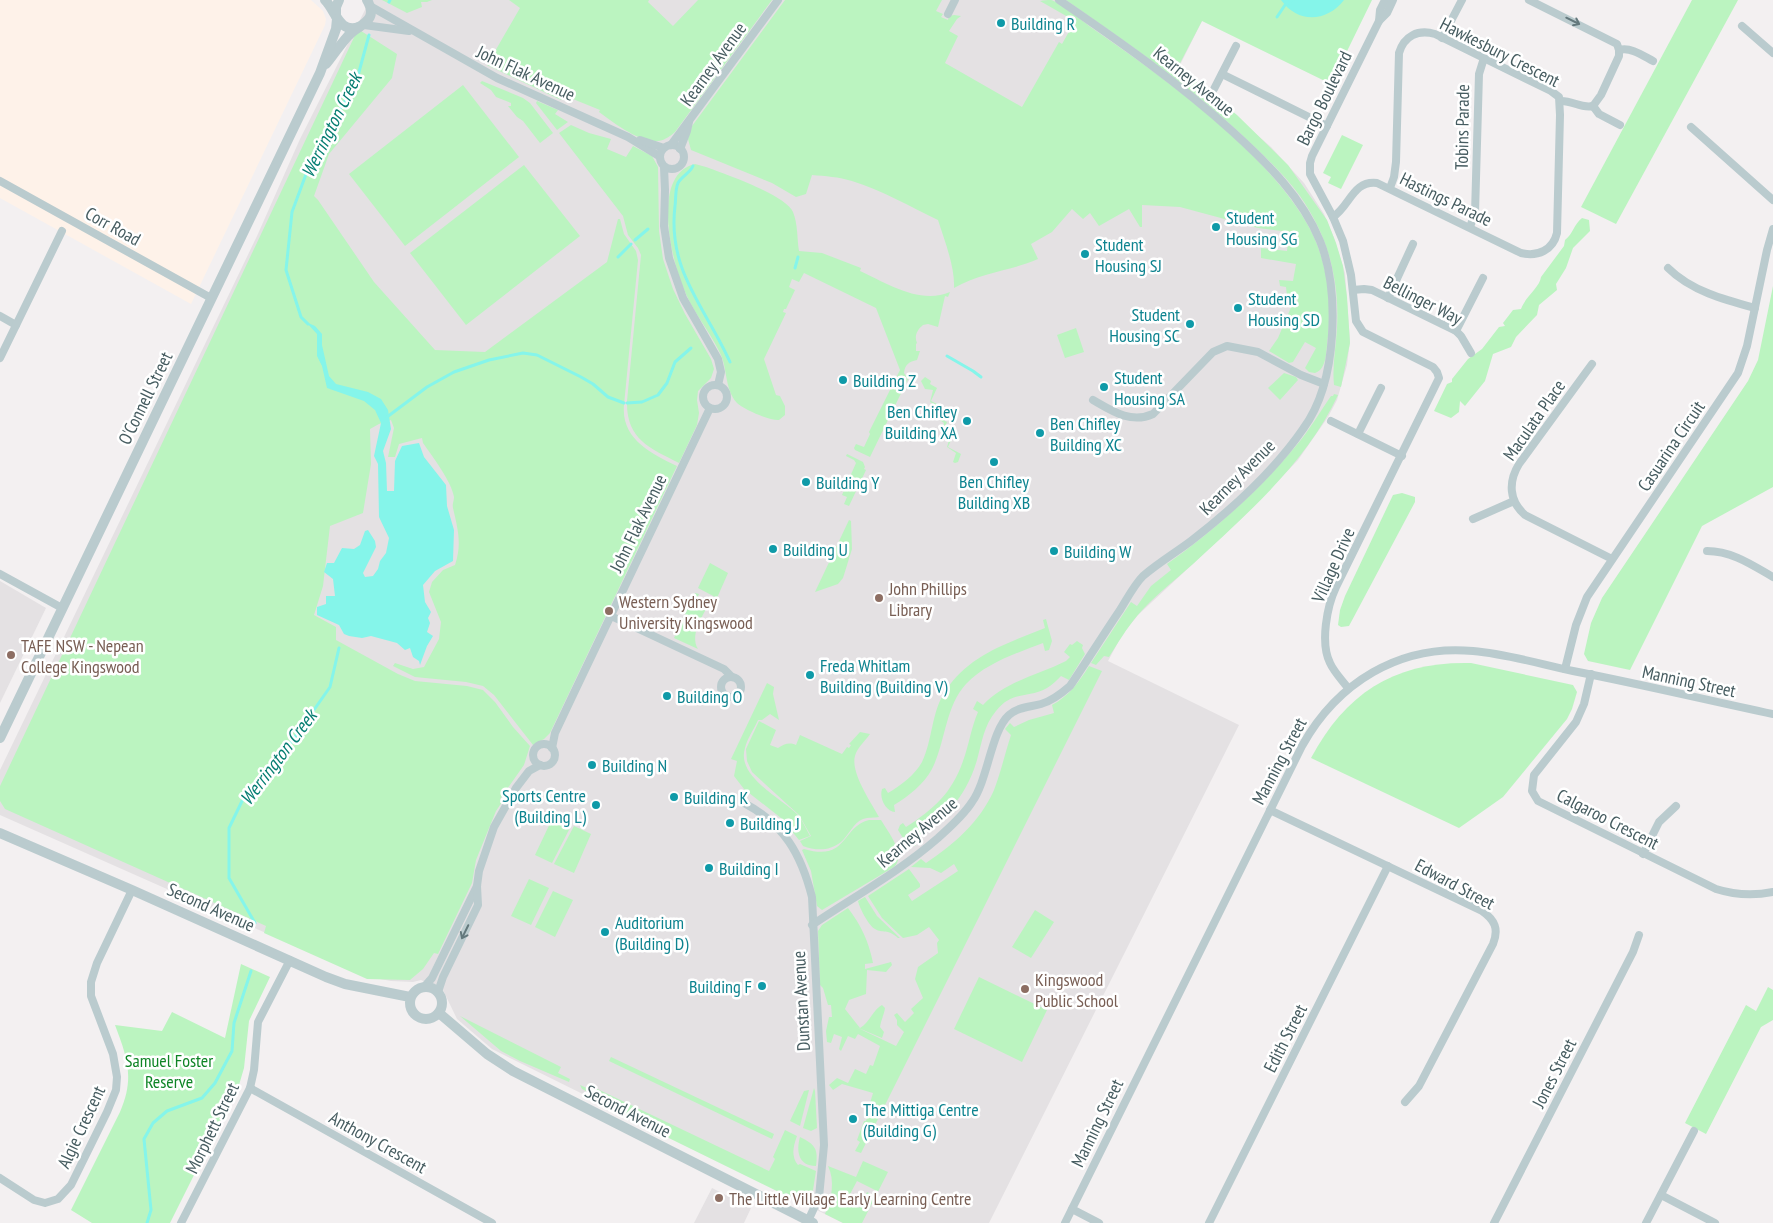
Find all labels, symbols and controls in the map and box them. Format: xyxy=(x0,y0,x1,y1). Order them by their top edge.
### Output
place label: Building R xyxy=(1011,12,1076,35)
street label: Hawkesbury Crescent xyxy=(1436,12,1564,92)
marker: Building R xyxy=(995,17,1007,29)
one-way arrow xyxy=(1565,17,1580,27)
street label: Kearney Avenue xyxy=(675,18,751,110)
street label: John Flak Avenue xyxy=(472,40,579,106)
street label: Kearney Avenue xyxy=(1149,41,1239,121)
street label: Bargo Boulevard xyxy=(1291,47,1357,149)
water label: Werrington Creek xyxy=(295,66,368,181)
street label: Tobins Parade xyxy=(1450,84,1474,170)
street label: Hastings Parade xyxy=(1396,167,1496,231)
street label: Corr Road xyxy=(81,201,145,251)
place label: Student Housing SG xyxy=(1226,206,1297,250)
marker: Student Housing SG xyxy=(1210,221,1222,233)
place label: Student Housing SJ xyxy=(1095,233,1162,277)
marker: Student Housing SJ xyxy=(1079,248,1091,260)
street label: Bellinger Way xyxy=(1380,270,1466,330)
place label: Student Housing SD xyxy=(1248,287,1320,331)
marker: Student Housing SD xyxy=(1232,302,1244,314)
place label: Student Housing SC xyxy=(1109,303,1180,347)
marker: Student Housing SC xyxy=(1184,318,1196,330)
street label: O'Connell Street xyxy=(113,348,177,448)
place label: Student Housing SA xyxy=(1114,366,1185,410)
place label: Building Z xyxy=(853,369,916,392)
marker: Building Z xyxy=(837,374,849,386)
street label: Maculata Place xyxy=(1498,375,1570,465)
marker: Student Housing SA xyxy=(1098,381,1110,393)
street label: Casuarina Circuit xyxy=(1632,396,1710,496)
place label: Ben Chifley Building XA xyxy=(885,400,957,444)
place label: Ben Chifley Building XC xyxy=(1050,412,1122,456)
marker: Ben Chifley Building XA xyxy=(961,415,973,427)
marker: Ben Chifley Building XC xyxy=(1034,427,1046,439)
street label: Kearney Avenue xyxy=(1194,434,1280,520)
marker: Ben Chifley Building XB xyxy=(988,456,1000,468)
street label: John Flak Avenue xyxy=(604,470,672,577)
place label: Ben Chifley Building XB xyxy=(958,470,1030,514)
place label: Building Y xyxy=(816,471,880,494)
marker: Building Y xyxy=(800,476,812,488)
street label: Village Drive xyxy=(1306,524,1360,607)
place label: Building U xyxy=(783,538,848,561)
place label: Building W xyxy=(1064,540,1131,563)
marker: Building U xyxy=(767,543,779,555)
marker: Building W xyxy=(1048,545,1060,557)
place label: John Phillips Library xyxy=(888,577,967,621)
place label: Western Sydney University Kingswood xyxy=(619,590,753,634)
marker: John Phillips Library xyxy=(873,592,885,604)
marker: Western Sydney University Kingswood xyxy=(603,605,615,617)
place label: TAFE NSW - Nepean College Kingswood xyxy=(21,634,144,678)
marker: TAFE NSW - Nepean College Kingswood xyxy=(5,649,17,661)
place label: Freda Whitlam Building (Building V) xyxy=(820,654,948,698)
street label: Manning Street xyxy=(1640,660,1738,702)
marker: Freda Whitlam Building (Building V) xyxy=(804,669,816,681)
place label: Building O xyxy=(677,685,743,708)
marker: Building O xyxy=(661,690,673,702)
water label: Werrington Creek xyxy=(234,702,323,809)
street label: Manning Street xyxy=(1247,714,1312,808)
place label: Building N xyxy=(602,754,667,777)
marker: Building N xyxy=(586,759,598,771)
street label: Calgaroo Crescent xyxy=(1553,783,1663,855)
place label: Sports Centre (Building L) xyxy=(502,784,587,828)
place label: Building K xyxy=(684,786,749,809)
marker: Building K xyxy=(668,791,680,803)
street label: Kearney Avenue xyxy=(872,792,962,872)
marker: Sports Centre (Building L) xyxy=(590,799,602,811)
place label: Building J xyxy=(740,812,800,835)
marker: Building J xyxy=(724,817,736,829)
street label: Edward Street xyxy=(1411,853,1499,915)
place label: Building I xyxy=(719,857,779,880)
marker: Building I xyxy=(703,862,715,874)
street label: Second Avenue xyxy=(164,877,258,937)
place label: Auditorium (Building D) xyxy=(615,911,689,955)
one-way arrow xyxy=(460,924,469,939)
marker: Auditorium (Building D) xyxy=(599,926,611,938)
street label: Dunstan Avenue xyxy=(787,950,815,1052)
place label: Kingswood Public School xyxy=(1035,968,1119,1012)
place label: Building F xyxy=(689,975,752,998)
marker: Building F xyxy=(756,980,768,992)
marker: Kingswood Public School xyxy=(1019,983,1031,995)
street label: Edith Street xyxy=(1258,1000,1312,1076)
street label: Jones Street xyxy=(1526,1035,1581,1112)
park label: Samuel Foster Reserve xyxy=(125,1049,213,1093)
street label: Manning Street xyxy=(1066,1075,1128,1171)
street label: Morphett Street xyxy=(180,1079,244,1177)
street label: Second Avenue xyxy=(581,1080,675,1142)
street label: Algie Crescent xyxy=(52,1082,110,1172)
place label: The Mittiga Centre (Building G) xyxy=(863,1098,979,1142)
street label: Anthony Crescent xyxy=(325,1106,431,1178)
marker: The Mittiga Centre (Building G) xyxy=(847,1113,859,1125)
place label: The Little Village Early Learning Centre xyxy=(729,1187,971,1210)
marker: The Little Village Early Learning Centre xyxy=(713,1192,725,1204)

